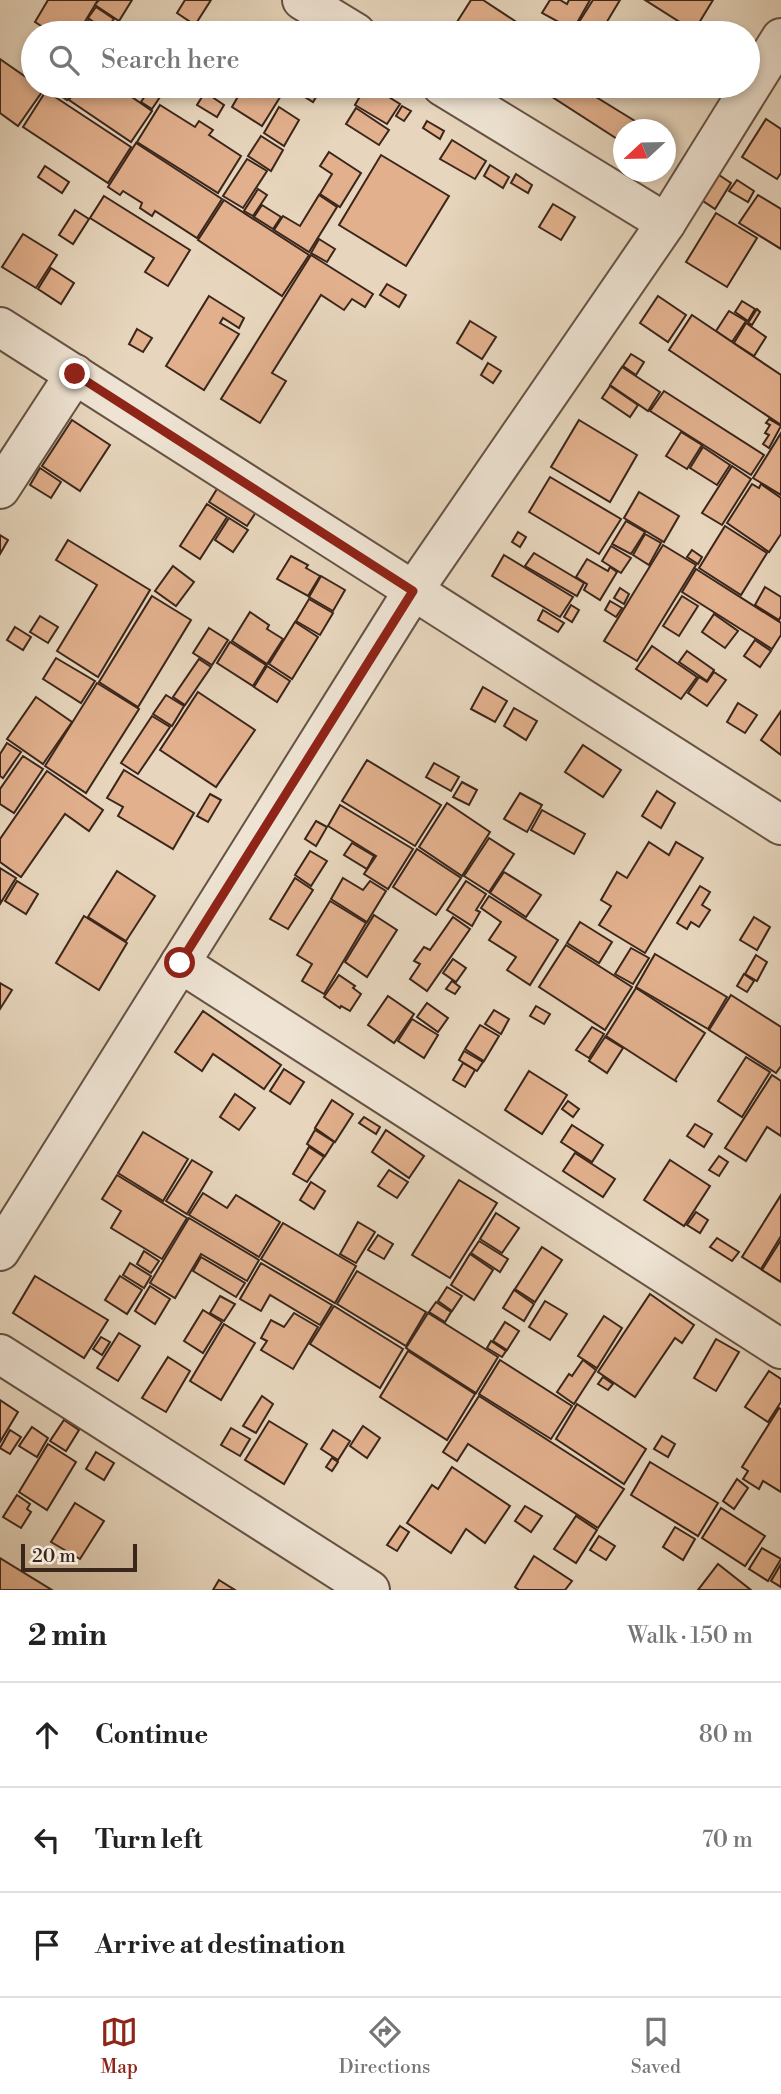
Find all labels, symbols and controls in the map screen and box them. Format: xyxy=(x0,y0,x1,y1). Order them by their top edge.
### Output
search box xyxy=(21,21,760,98)
icon: search xyxy=(45,41,83,79)
text: Search here xyxy=(101,44,240,76)
north arrow xyxy=(613,119,676,182)
route end xyxy=(59,358,90,389)
route start xyxy=(164,947,195,978)
scale bar xyxy=(21,1541,136,1573)
text: 20 m xyxy=(32,1544,76,1568)
text: 2 min xyxy=(28,1617,107,1655)
text: Walk · 150 m xyxy=(627,1622,753,1650)
icon: ahead xyxy=(28,1716,66,1754)
text: Continue xyxy=(95,1719,208,1751)
text: 80 m xyxy=(699,1721,753,1749)
icon: left xyxy=(28,1821,66,1859)
text: Turn left xyxy=(95,1824,203,1856)
text: 70 m xyxy=(702,1826,753,1854)
icon: arrive xyxy=(28,1926,66,1964)
text: Arrive at destination xyxy=(95,1929,345,1961)
tab: Map xyxy=(100,2013,138,2079)
tab: Directions xyxy=(339,2013,430,2079)
tab: Saved xyxy=(631,2013,681,2079)

